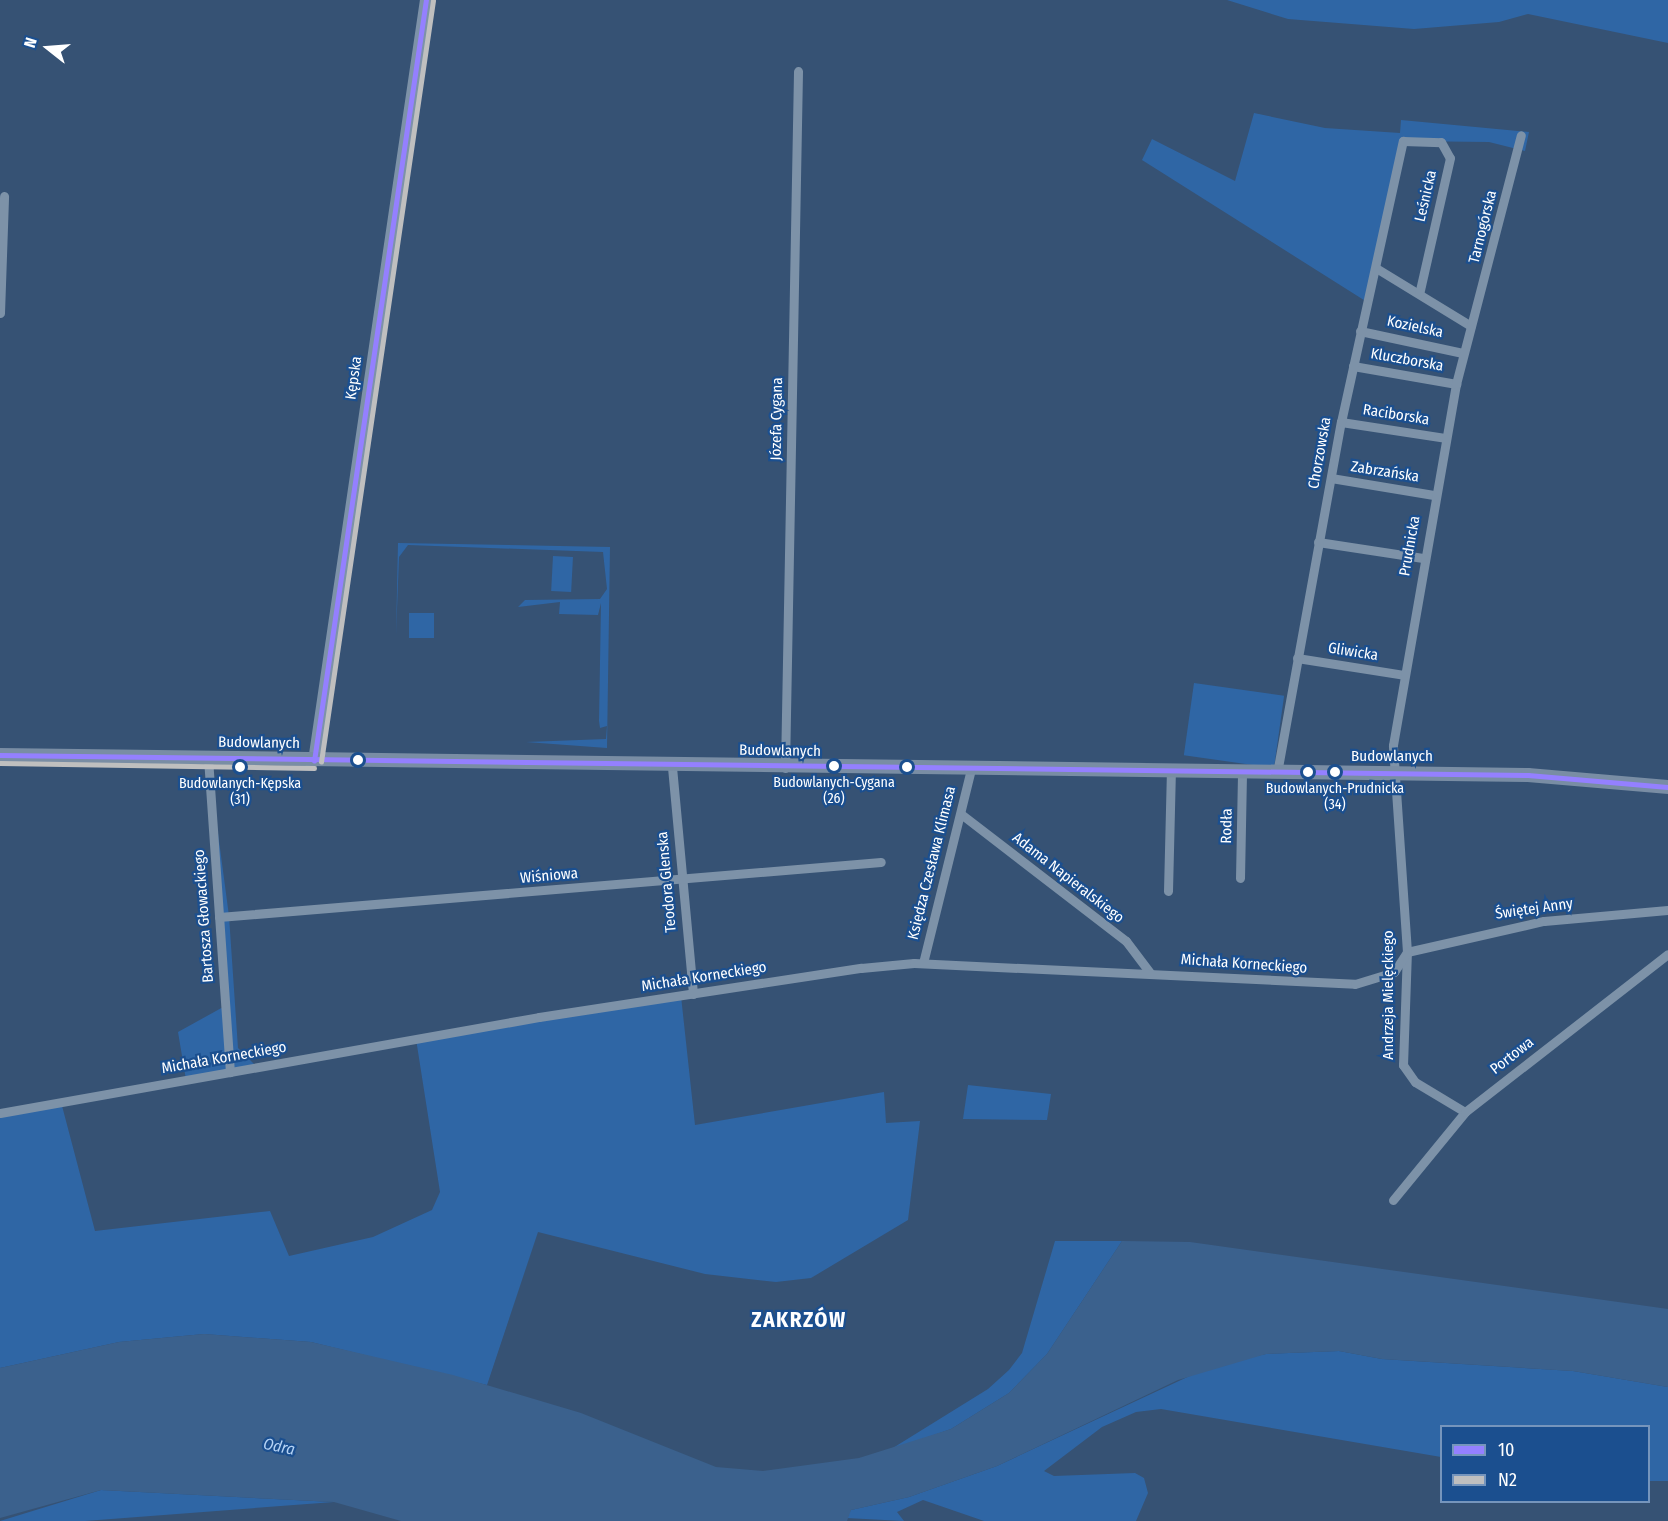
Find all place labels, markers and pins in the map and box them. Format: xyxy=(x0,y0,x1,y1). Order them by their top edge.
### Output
unlabelled marker xyxy=(352,754,364,766)
marker: Budowlanych-Cygana (26) xyxy=(828,760,840,772)
marker: Budowlanych-Kępska (31) xyxy=(234,761,246,773)
unlabelled marker xyxy=(901,761,913,773)
unlabelled marker xyxy=(1302,766,1314,778)
marker: Budowlanych-Prudnicka (34) xyxy=(1329,766,1341,778)
place label: Budowlanych-Cygana (26) xyxy=(773,775,895,808)
place label: Budowlanych-Kępska (31) xyxy=(179,776,301,808)
place label: Budowlanych-Prudnicka (34) xyxy=(1266,781,1404,814)

